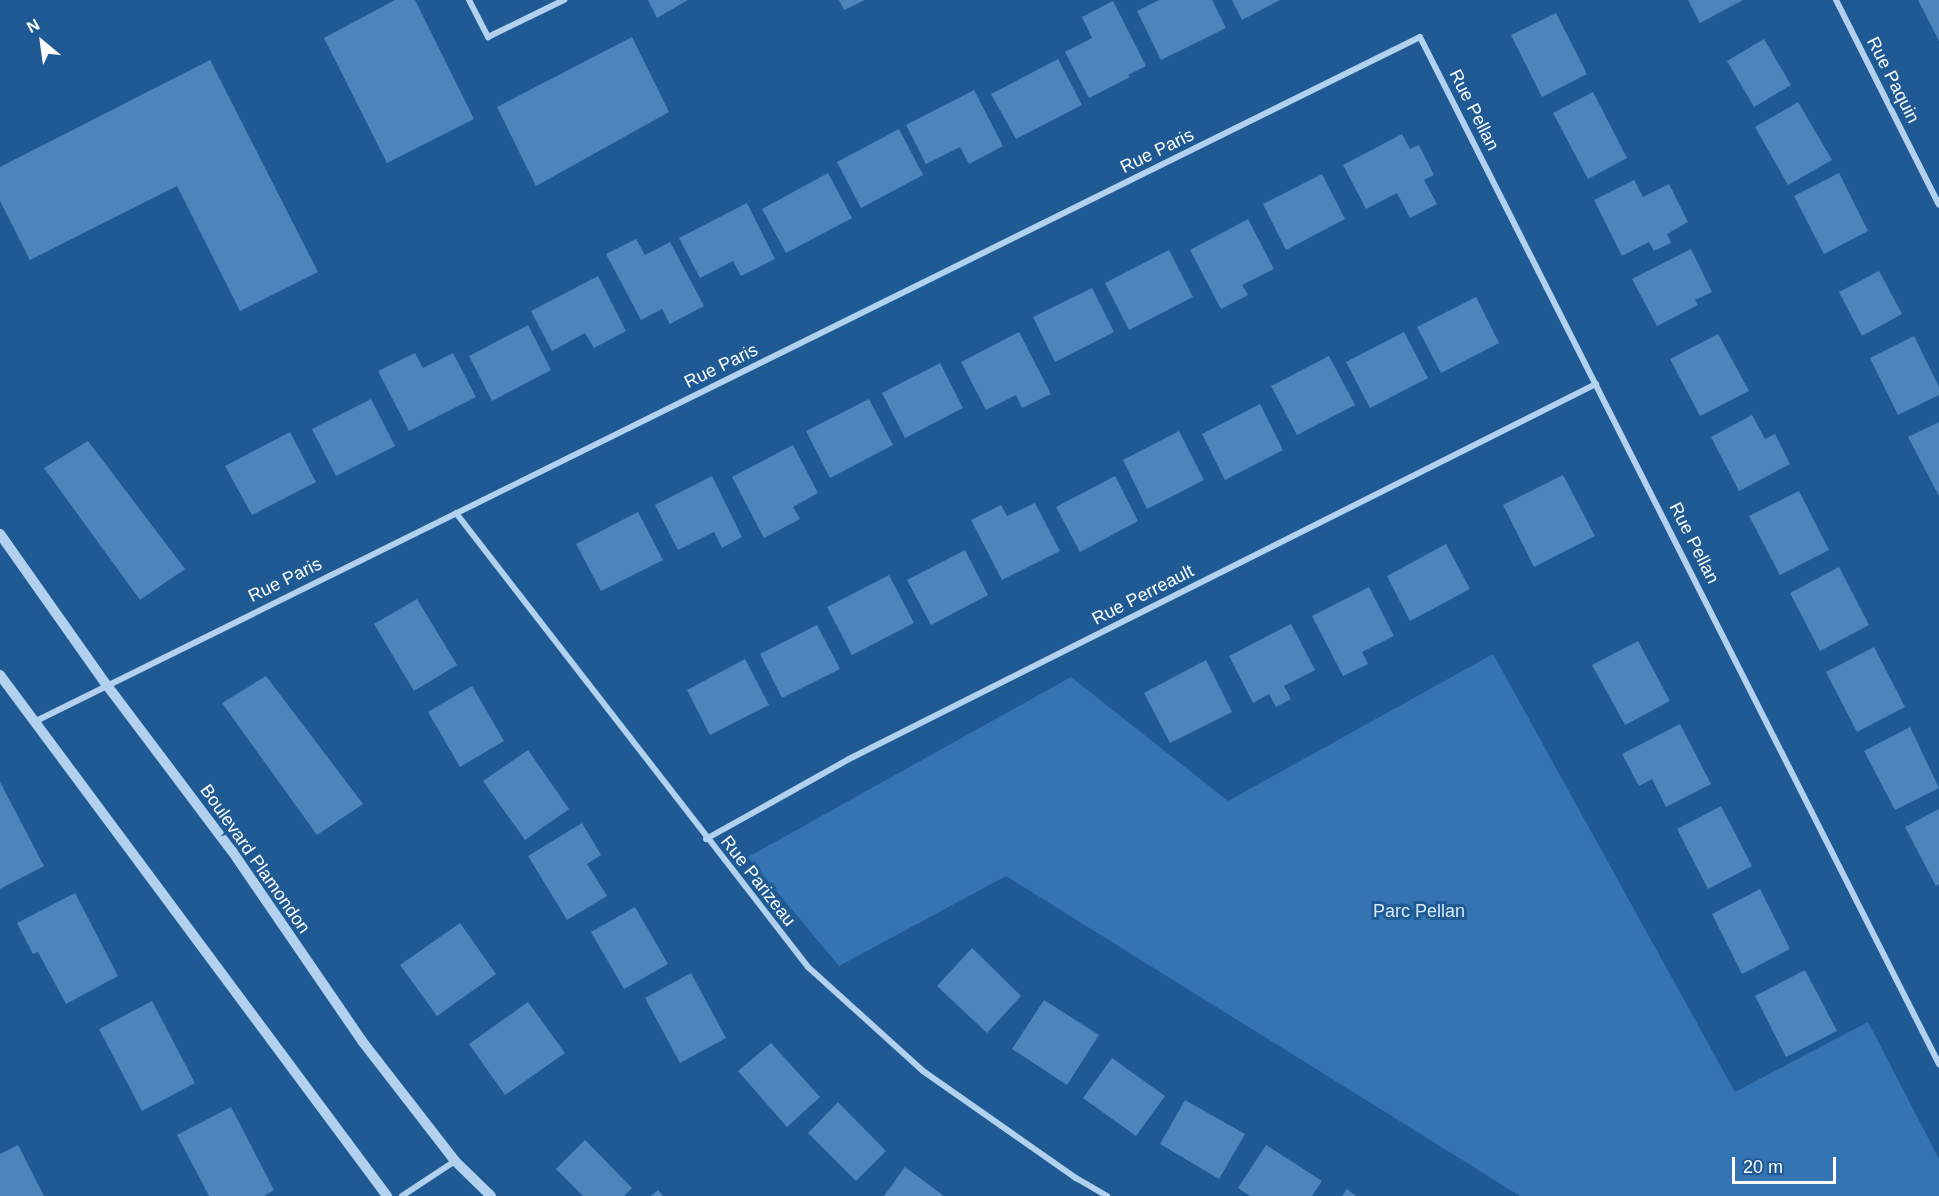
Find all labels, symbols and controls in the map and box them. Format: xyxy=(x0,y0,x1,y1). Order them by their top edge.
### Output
north arrow xyxy=(12,12,72,72)
text: N xyxy=(24,16,42,36)
street label: Rue Paquin xyxy=(1862,33,1924,127)
street label: Rue Pellan xyxy=(1444,66,1504,154)
street label: Rue Paris xyxy=(1117,124,1197,178)
street label: Rue Paris xyxy=(681,339,761,393)
street label: Rue Pellan xyxy=(1664,499,1724,587)
street label: Rue Paris xyxy=(245,553,325,607)
street label: Rue Perreault xyxy=(1089,560,1197,630)
street label: Boulevard Plamondon xyxy=(195,780,315,938)
street label: Rue Parizeau xyxy=(716,831,800,931)
park label: Parc Pellan xyxy=(1373,900,1465,922)
scale bar xyxy=(1735,1145,1838,1183)
text: 20 m xyxy=(1743,1157,1783,1177)

